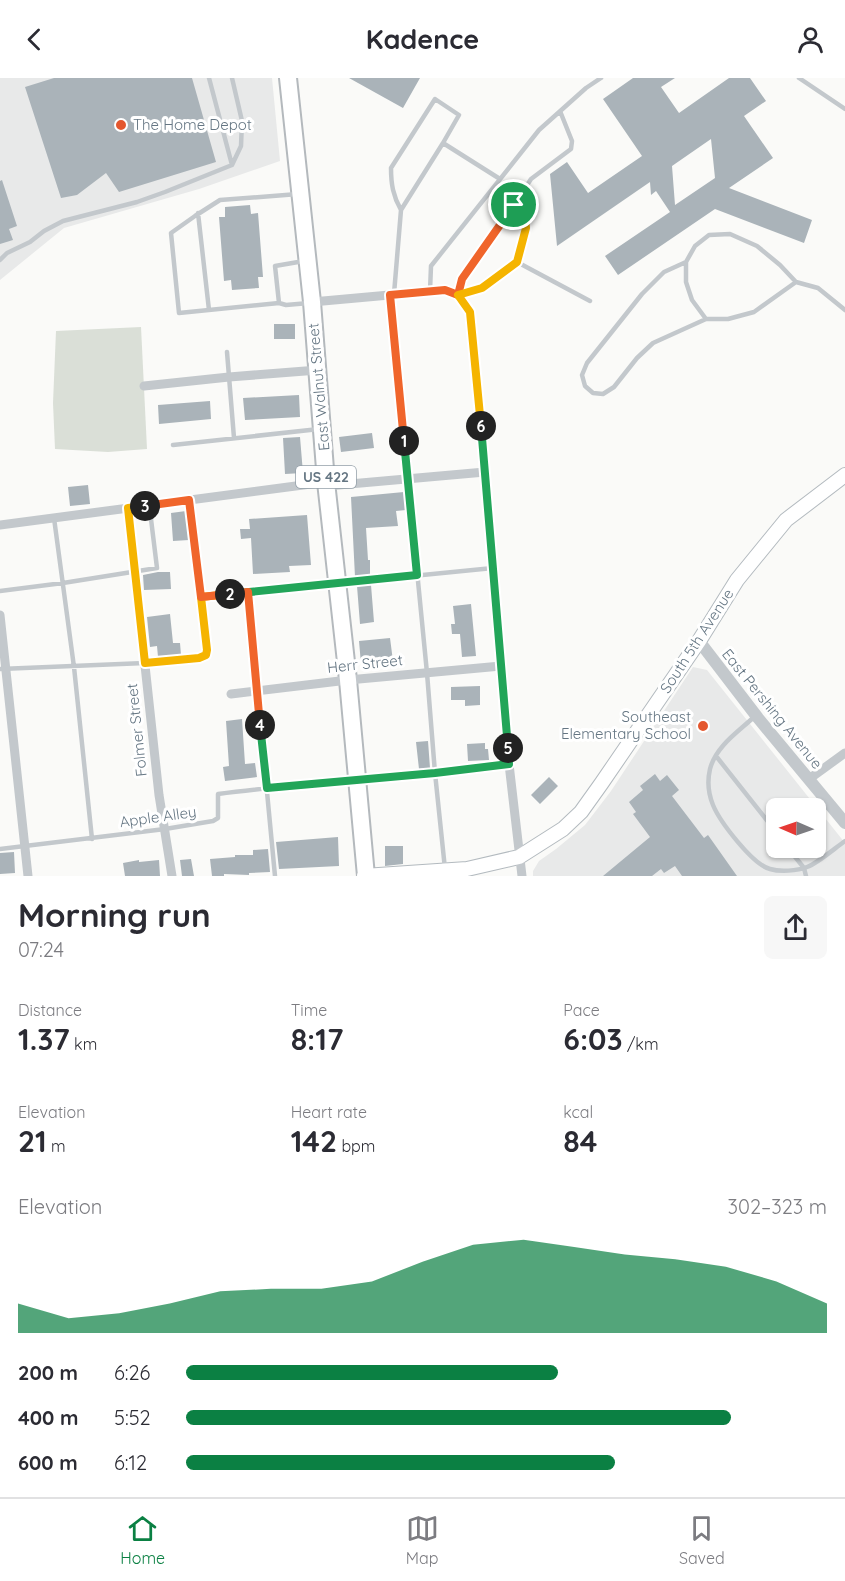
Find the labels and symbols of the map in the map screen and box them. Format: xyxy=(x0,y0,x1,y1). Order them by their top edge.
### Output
place label: The Home Depot xyxy=(133,115,252,134)
marker: The Home Depot xyxy=(114,118,128,132)
pin xyxy=(488,179,539,230)
street label: East Walnut Street xyxy=(303,322,334,452)
pin: 6 xyxy=(466,411,496,441)
pin: 1 xyxy=(389,426,419,456)
road number: US 422 xyxy=(296,466,356,488)
pin: 3 xyxy=(130,491,160,521)
pin: 2 xyxy=(215,579,245,609)
street label: South 5th Avenue xyxy=(656,585,737,697)
street label: East Pershing Avenue xyxy=(718,645,827,773)
street label: Herr Street xyxy=(326,650,404,677)
street label: Folmer Street xyxy=(122,682,151,778)
place label: Southeast Elementary School xyxy=(561,707,691,743)
pin: 4 xyxy=(245,710,275,740)
marker: Southeast Elementary School xyxy=(696,719,710,733)
pin: 5 xyxy=(493,733,523,763)
north arrow xyxy=(766,798,826,858)
street label: Apple Alley xyxy=(118,802,197,831)

